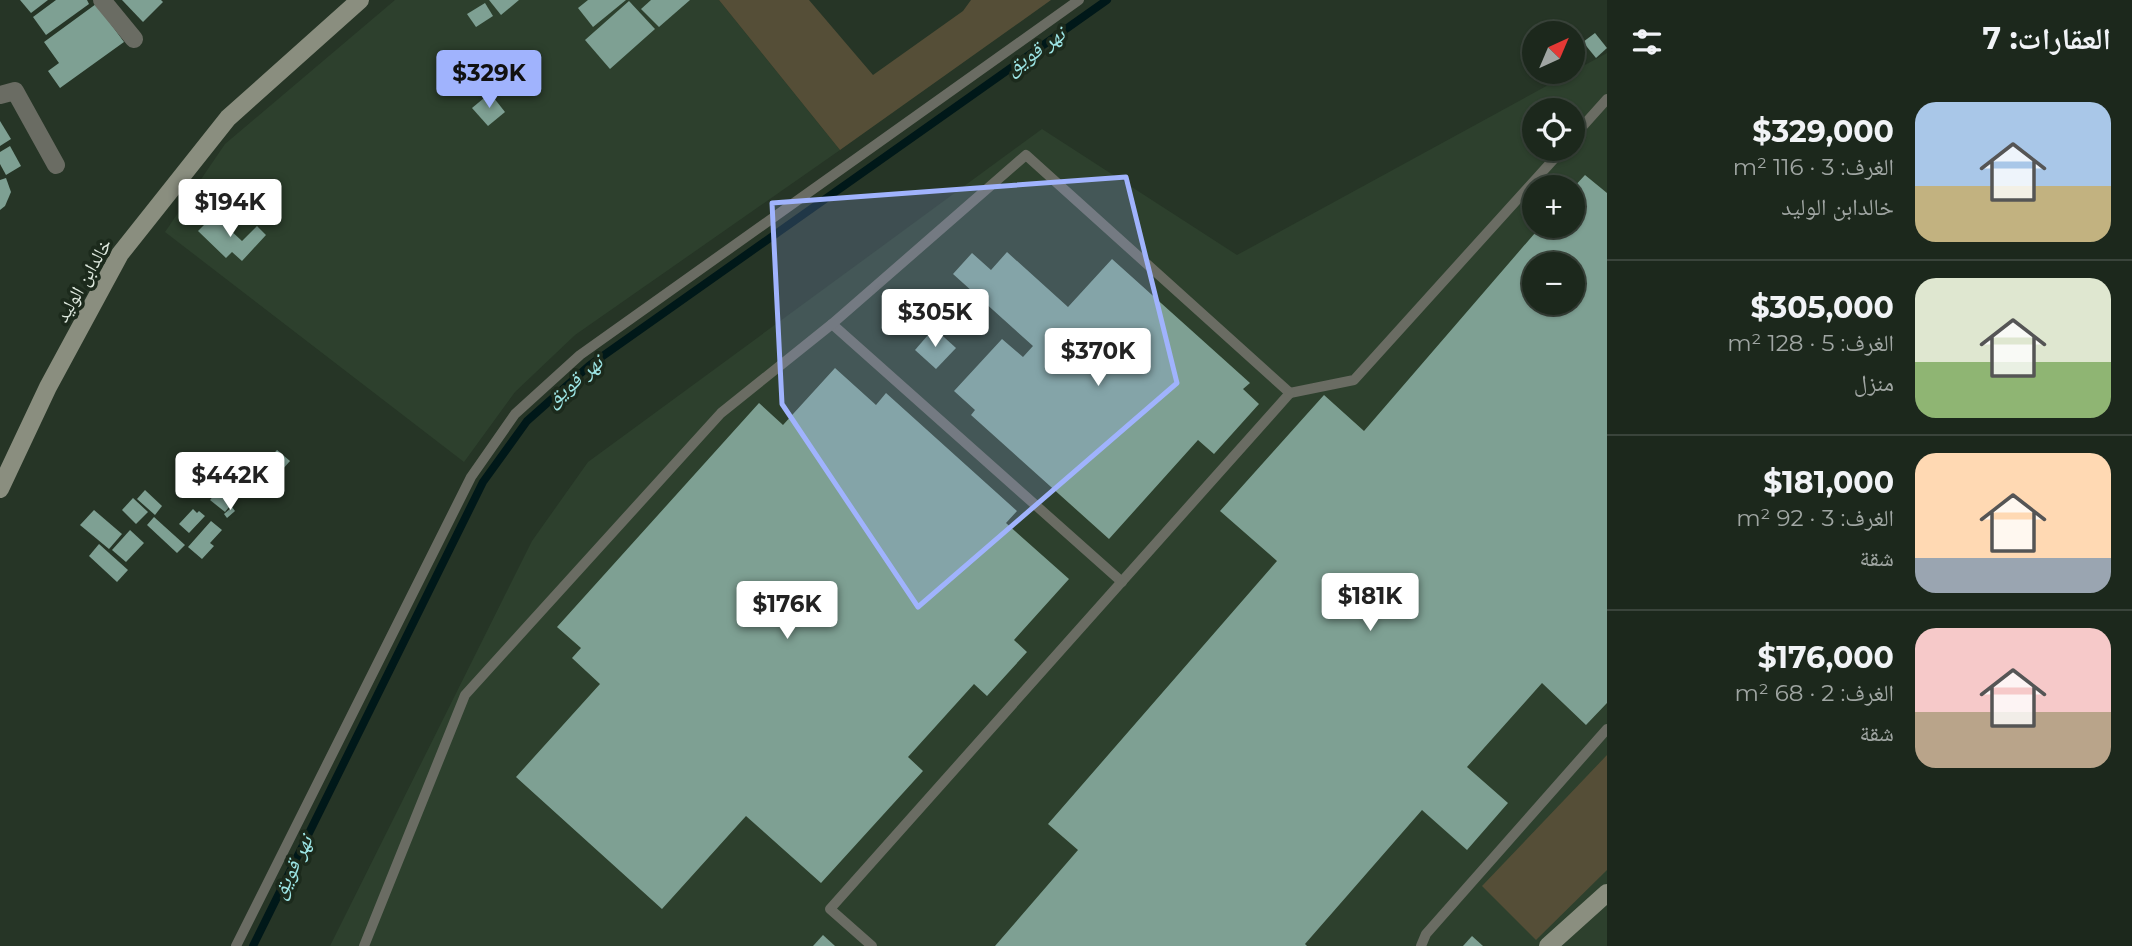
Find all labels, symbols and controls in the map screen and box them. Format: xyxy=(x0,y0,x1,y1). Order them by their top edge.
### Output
water label: نهر قويق xyxy=(1000,19,1073,81)
text: العقارات: 7 xyxy=(1983,20,2111,57)
north arrow xyxy=(1522,21,1586,84)
map controls xyxy=(1522,21,1585,315)
icon: filters xyxy=(1628,23,1666,61)
pin: $329K xyxy=(440,50,538,110)
text: $329K xyxy=(452,59,526,87)
button: locate xyxy=(1522,98,1585,161)
text: $329,000 xyxy=(1752,113,1894,150)
icon: home xyxy=(1971,130,2055,214)
text: الغرف: 3 · 116 m² xyxy=(1733,153,1894,181)
button: + xyxy=(1522,175,1585,238)
pin: $194K xyxy=(181,180,279,239)
text: $194K xyxy=(195,188,265,216)
text: خالدابن الوليد xyxy=(1781,193,1894,221)
street label: خالدابن الوليد xyxy=(50,234,117,326)
button: − xyxy=(1522,252,1585,315)
text: $305,000 xyxy=(1750,289,1894,326)
pin: $305K xyxy=(886,290,984,349)
text: $305K xyxy=(898,298,972,326)
icon: home xyxy=(1971,306,2055,390)
pin: $370K xyxy=(1049,328,1147,388)
text: الغرف: 5 · 128 m² xyxy=(1727,329,1894,357)
text: $370K xyxy=(1061,337,1135,365)
water label: نهر قويق xyxy=(540,347,611,413)
text: منزل xyxy=(1854,369,1894,397)
pin: $442K xyxy=(181,452,279,512)
text: $442K xyxy=(191,461,269,489)
text: $181,000 xyxy=(1763,464,1894,501)
icon: home xyxy=(1971,481,2055,565)
text: الغرف: 3 · 92 m² xyxy=(1736,504,1894,532)
text: شقة xyxy=(1860,544,1894,572)
pin: $181K xyxy=(1321,574,1419,633)
pin: $176K xyxy=(738,582,836,641)
text: $181K xyxy=(1338,582,1402,610)
text: $176K xyxy=(753,590,821,618)
text: $176,000 xyxy=(1757,639,1894,676)
icon: home xyxy=(1971,656,2055,740)
text: الغرف: 2 · 68 m² xyxy=(1734,679,1894,707)
text: شقة xyxy=(1860,719,1894,747)
water label: نهر قويق xyxy=(266,828,320,903)

